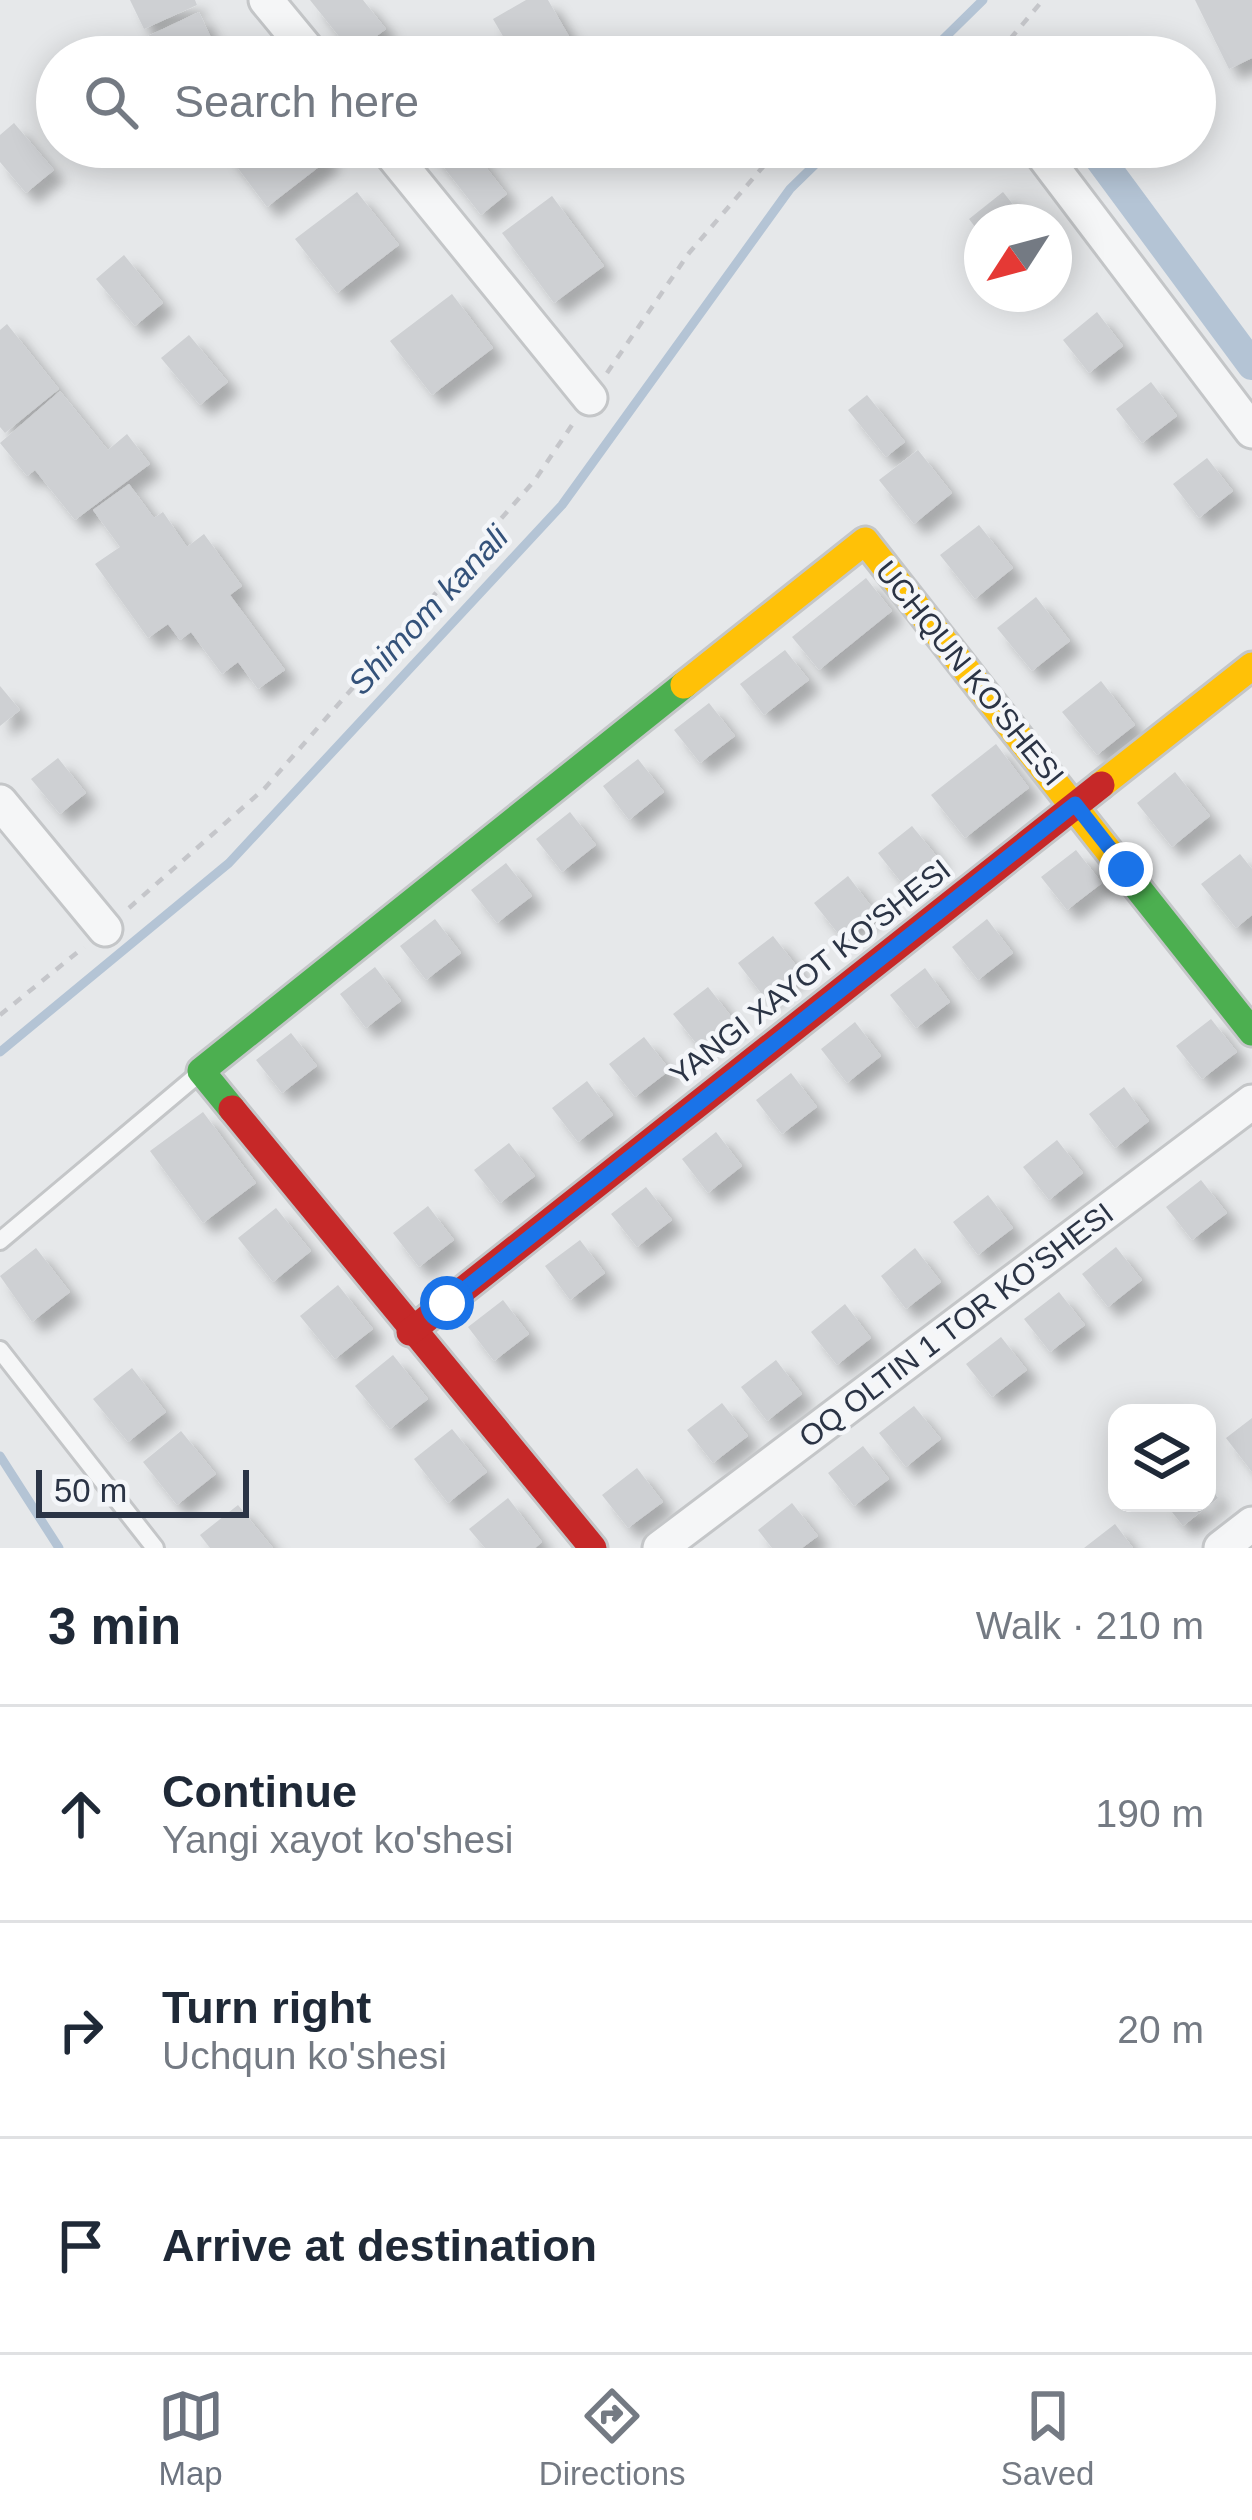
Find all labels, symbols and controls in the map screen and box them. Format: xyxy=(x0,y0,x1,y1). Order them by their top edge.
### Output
search box xyxy=(36,36,1216,168)
icon: search xyxy=(78,69,144,135)
text: Search here xyxy=(174,76,419,127)
north arrow xyxy=(964,204,1072,312)
water label: Shimom kanali xyxy=(341,517,516,702)
street label: UCHQUN KO'SHESI xyxy=(869,554,1071,792)
route end xyxy=(1099,842,1153,896)
street label: YANGI XAYOT KO'SHESI xyxy=(664,853,956,1091)
street label: OQ OLTIN 1 TOR KO'SHESI xyxy=(793,1196,1119,1454)
route start xyxy=(420,1276,474,1330)
map controls xyxy=(1108,1404,1216,1512)
button: layers xyxy=(1108,1404,1216,1512)
scale bar xyxy=(36,1464,249,1517)
text: 50 m xyxy=(54,1472,127,1509)
text: 3 min xyxy=(48,1598,181,1655)
text: Walk · 210 m xyxy=(976,1604,1204,1647)
text: Continue xyxy=(162,1766,357,1817)
icon: ahead xyxy=(48,1781,114,1847)
text: 190 m xyxy=(1096,1792,1204,1835)
text: Yangi xayot ko'shesi xyxy=(162,1818,513,1861)
text: Turn right xyxy=(162,1982,371,2033)
icon: right xyxy=(48,1997,114,2063)
text: 20 m xyxy=(1117,2008,1204,2051)
text: Uchqun ko'shesi xyxy=(162,2034,447,2077)
icon: arrive xyxy=(48,2213,114,2279)
text: Arrive at destination xyxy=(162,2220,597,2271)
tab: Map xyxy=(158,2383,224,2493)
tab: Directions xyxy=(539,2383,686,2493)
tab: Saved xyxy=(1001,2383,1094,2493)

